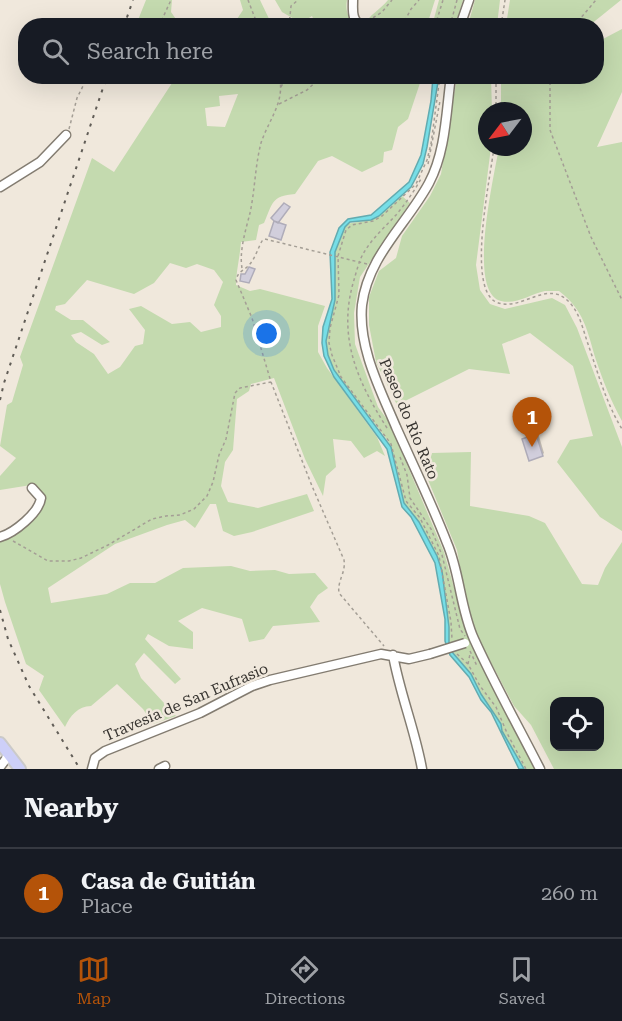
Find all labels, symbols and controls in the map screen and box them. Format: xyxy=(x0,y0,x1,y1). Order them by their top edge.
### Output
search box xyxy=(18,18,604,84)
icon: search xyxy=(39,35,72,68)
text: Search here xyxy=(87,39,213,64)
north arrow xyxy=(478,102,532,156)
your location xyxy=(252,319,281,348)
street label: Paseo do Río Rato xyxy=(375,356,443,482)
pin: 1 xyxy=(512,398,552,447)
street label: Travesía de San Eufrasio xyxy=(101,659,271,745)
map controls xyxy=(550,697,604,751)
button: locate xyxy=(550,697,604,751)
text: Nearby xyxy=(24,793,118,823)
text: Casa de Guitián xyxy=(81,869,256,894)
text: 1 xyxy=(38,881,49,905)
text: 260 m xyxy=(541,881,598,905)
text: Place xyxy=(81,894,133,918)
tab: Map xyxy=(77,953,111,1008)
tab: Directions xyxy=(265,953,345,1008)
tab: Saved xyxy=(499,953,545,1008)

